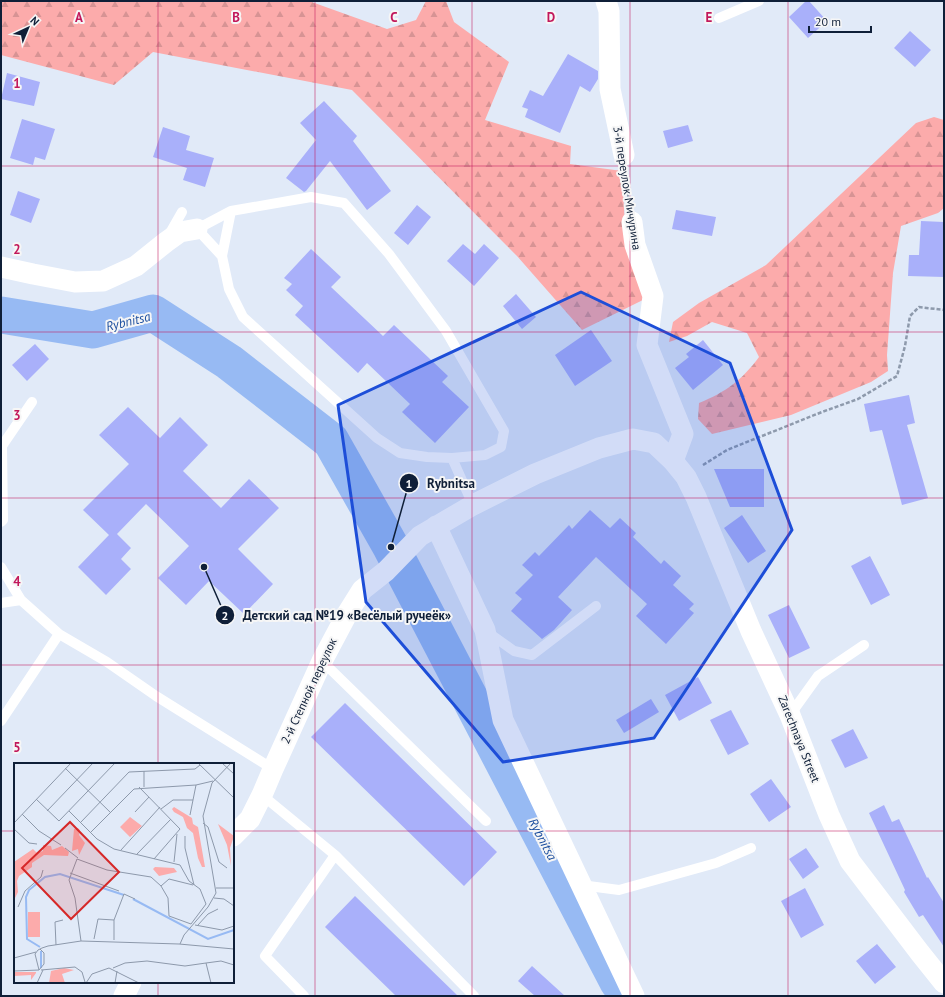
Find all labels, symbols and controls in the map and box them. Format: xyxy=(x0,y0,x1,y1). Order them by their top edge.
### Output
north arrow xyxy=(8,8,48,48)
scale bar xyxy=(809,8,871,34)
text: A xyxy=(75,9,83,26)
text: B xyxy=(232,9,240,26)
text: C xyxy=(390,9,398,26)
text: D xyxy=(547,9,555,26)
text: E xyxy=(706,9,713,26)
text: N xyxy=(27,13,42,28)
text: 20 m xyxy=(815,14,841,29)
text: 1 xyxy=(13,75,21,92)
street label: 3-й переулок Мичурина xyxy=(610,125,645,251)
text: 2 xyxy=(13,241,21,258)
water label: Rybnitsa xyxy=(104,308,153,335)
text: 3 xyxy=(13,407,21,424)
callout: Rybnitsa xyxy=(399,471,483,496)
text: Rybnitsa xyxy=(427,475,475,492)
text: 1 xyxy=(406,476,412,491)
text: 4 xyxy=(13,573,21,590)
callout: Детский сад №19 «Весёлый ручеёк» xyxy=(215,603,460,628)
text: Детский сад №19 «Весёлый ручеёк» xyxy=(243,607,451,624)
text: 2 xyxy=(222,608,228,623)
street label: 2-й Степной переулок xyxy=(277,635,340,746)
street label: Zarechnaya Street xyxy=(775,693,824,784)
text: 5 xyxy=(13,739,21,756)
inset map xyxy=(14,763,234,983)
water label: Rybnitsa xyxy=(524,815,561,864)

